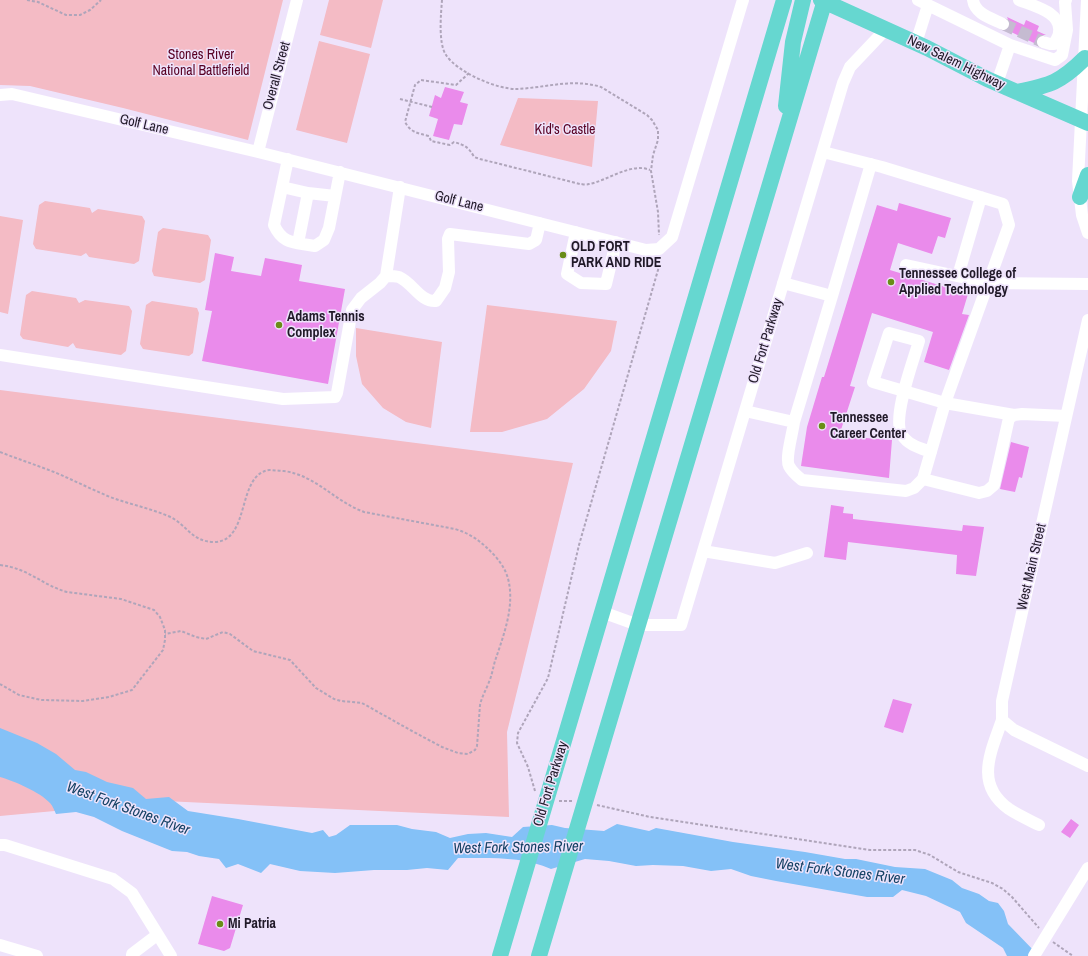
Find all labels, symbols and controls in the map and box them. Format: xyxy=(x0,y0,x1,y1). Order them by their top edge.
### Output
street label: New Salem Highway xyxy=(904,32,1008,94)
street label: Overall Street xyxy=(260,40,294,112)
park label: Stones River National Battlefield xyxy=(152,47,250,80)
street label: Golf Lane xyxy=(118,111,170,139)
park label: Kid's Castle xyxy=(535,122,595,138)
street label: Golf Lane xyxy=(433,188,485,216)
place label: OLD FORT PARK AND RIDE xyxy=(571,239,661,272)
marker: OLD FORT PARK AND RIDE xyxy=(558,250,568,260)
place label: Tennessee College of Applied Technology xyxy=(899,266,1016,298)
marker: Tennessee College of Applied Technology xyxy=(886,277,896,287)
street label: Old Fort Parkway xyxy=(745,296,787,386)
place label: Adams Tennis Complex xyxy=(287,309,365,342)
marker: Adams Tennis Complex xyxy=(274,320,284,330)
place label: Tennessee Career Center xyxy=(830,410,906,442)
marker: Tennessee Career Center xyxy=(817,421,827,431)
street label: West Main Street xyxy=(1014,522,1050,612)
street label: Old Fort Parkway xyxy=(530,739,572,829)
water label: West Fork Stones River xyxy=(64,778,192,840)
water label: West Fork Stones River xyxy=(453,838,583,858)
water label: West Fork Stones River xyxy=(774,855,906,889)
place label: Mi Patria xyxy=(228,916,276,932)
marker: Mi Patria xyxy=(215,919,225,929)

